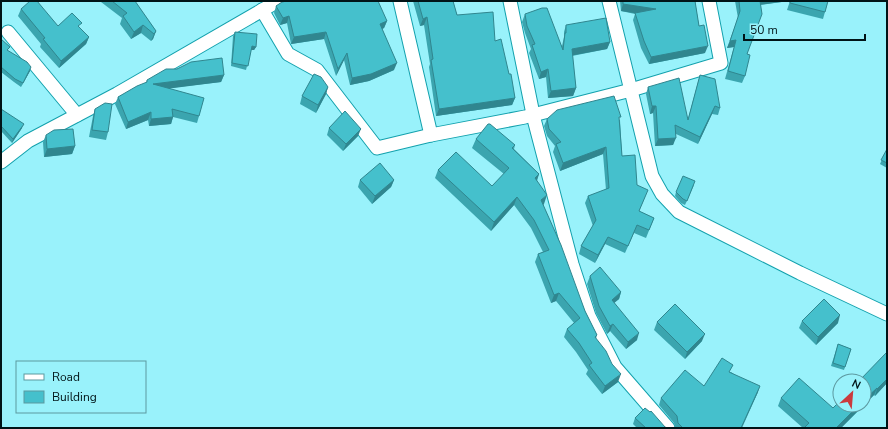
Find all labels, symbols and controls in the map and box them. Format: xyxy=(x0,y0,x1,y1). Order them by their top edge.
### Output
scale bar xyxy=(744,16,865,42)
text: 50 m xyxy=(750,22,778,38)
legend xyxy=(16,361,146,413)
text: Road xyxy=(52,369,80,385)
north arrow xyxy=(832,373,872,413)
text: N xyxy=(849,376,863,393)
text: Building xyxy=(52,389,97,405)

